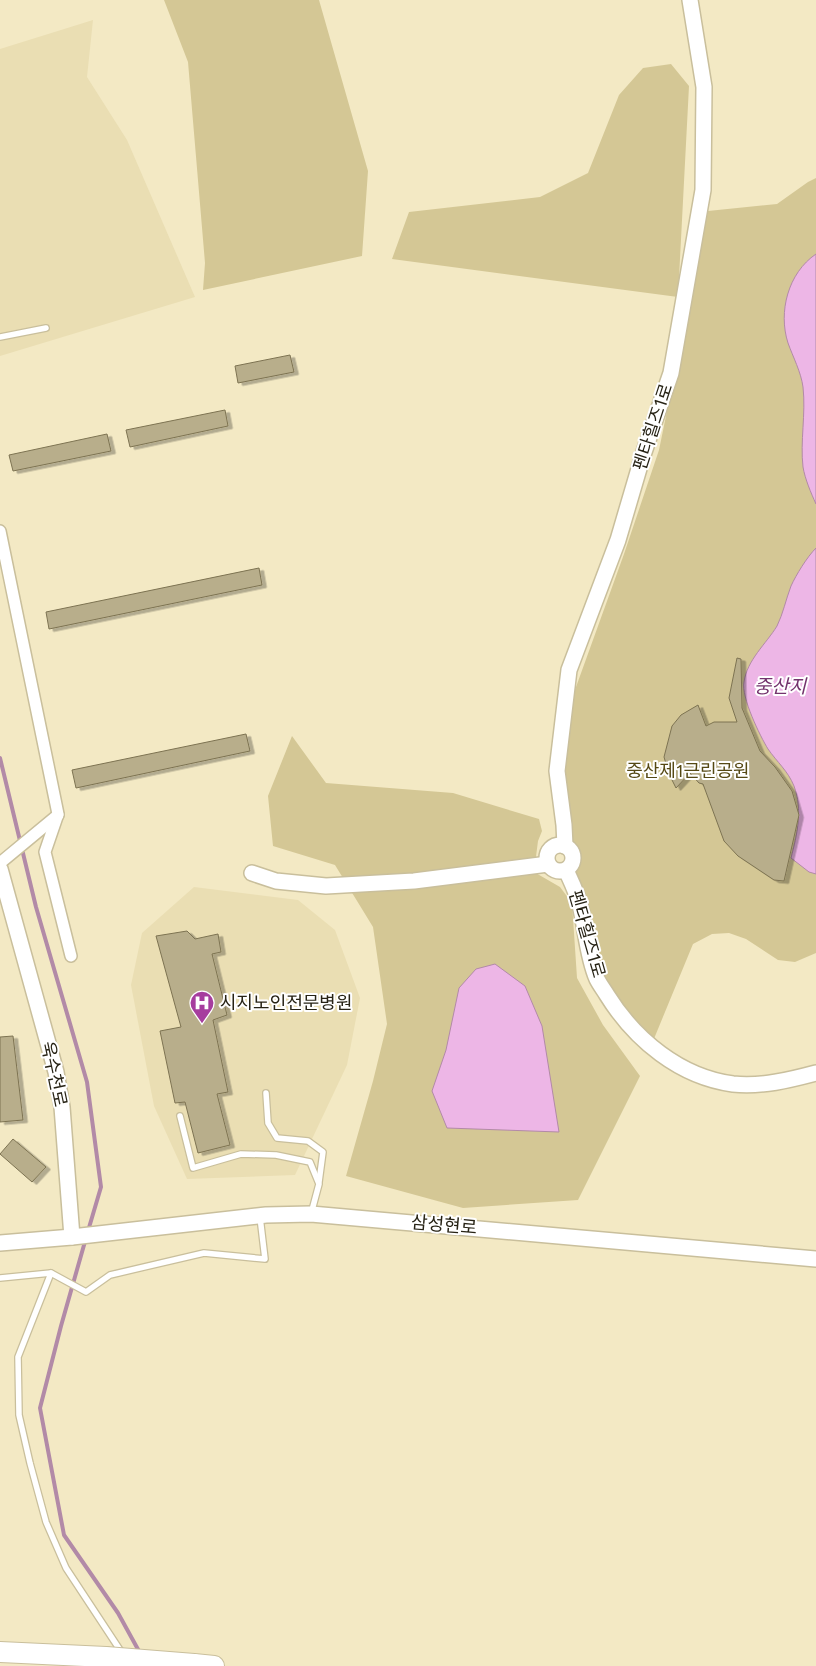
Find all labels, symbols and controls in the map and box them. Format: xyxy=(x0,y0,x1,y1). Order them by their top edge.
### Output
street label: 펜타힐즈1로 xyxy=(629,381,677,473)
water label: 중산지 xyxy=(754,675,808,698)
park label: 중산제1근린공원 xyxy=(626,760,750,782)
street label: 펜타힐즈1로 xyxy=(564,888,610,980)
hospital icon: 시지노인전문병원 xyxy=(189,990,215,1024)
place label: 시지노인전문병원 xyxy=(220,992,352,1014)
street label: 욱수천로 xyxy=(36,1039,72,1109)
street label: 삼성현로 xyxy=(410,1211,478,1239)

